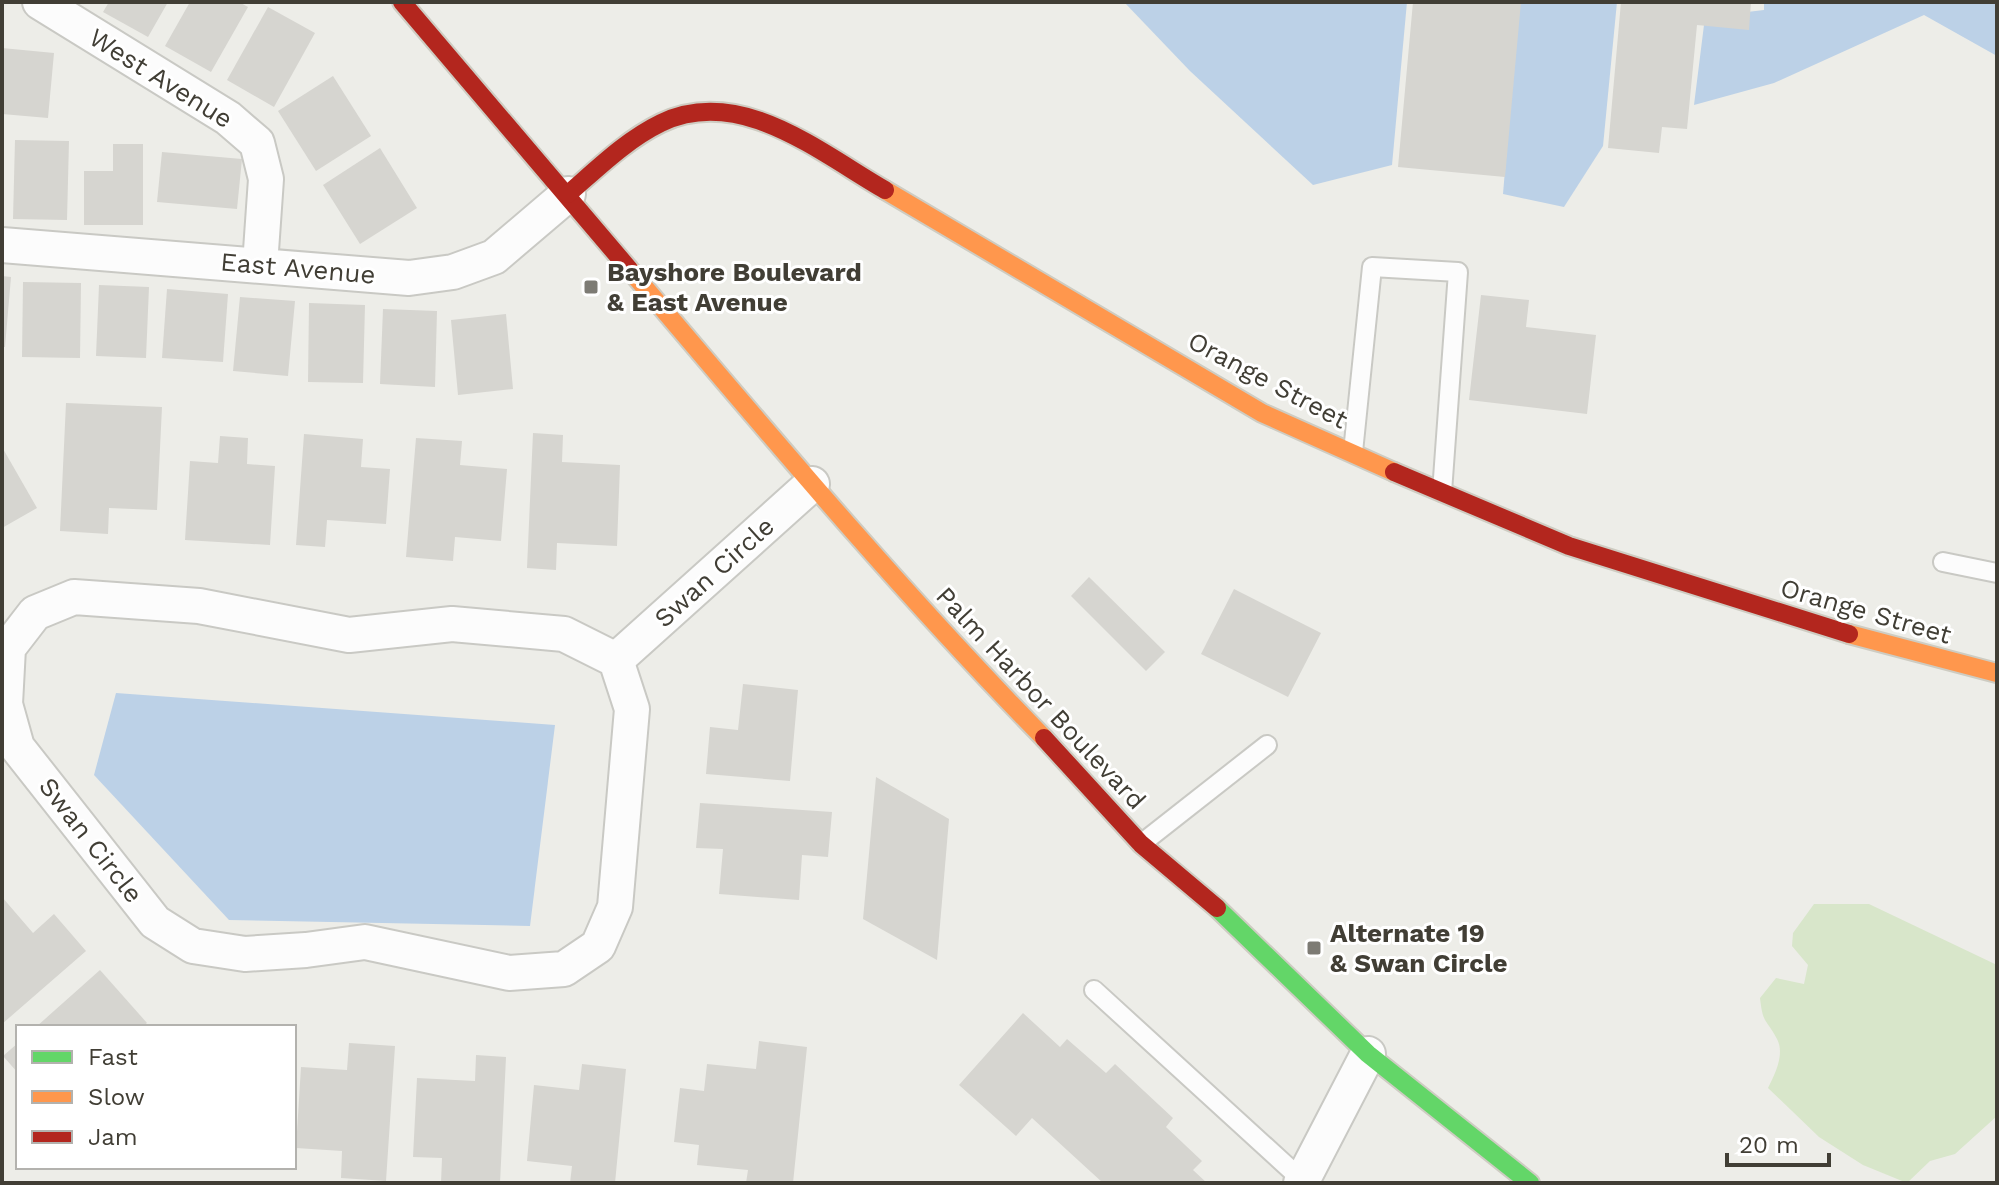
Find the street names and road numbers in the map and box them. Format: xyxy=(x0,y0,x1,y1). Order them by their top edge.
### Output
street label: West Avenue xyxy=(84,22,238,134)
street label: East Avenue xyxy=(219,246,377,290)
street label: Orange Street xyxy=(1183,325,1353,435)
street label: Swan Circle xyxy=(648,511,780,633)
street label: Orange Street xyxy=(1777,572,1955,650)
street label: Palm Harbor Boulevard xyxy=(930,581,1152,815)
street label: Swan Circle xyxy=(33,772,149,908)

